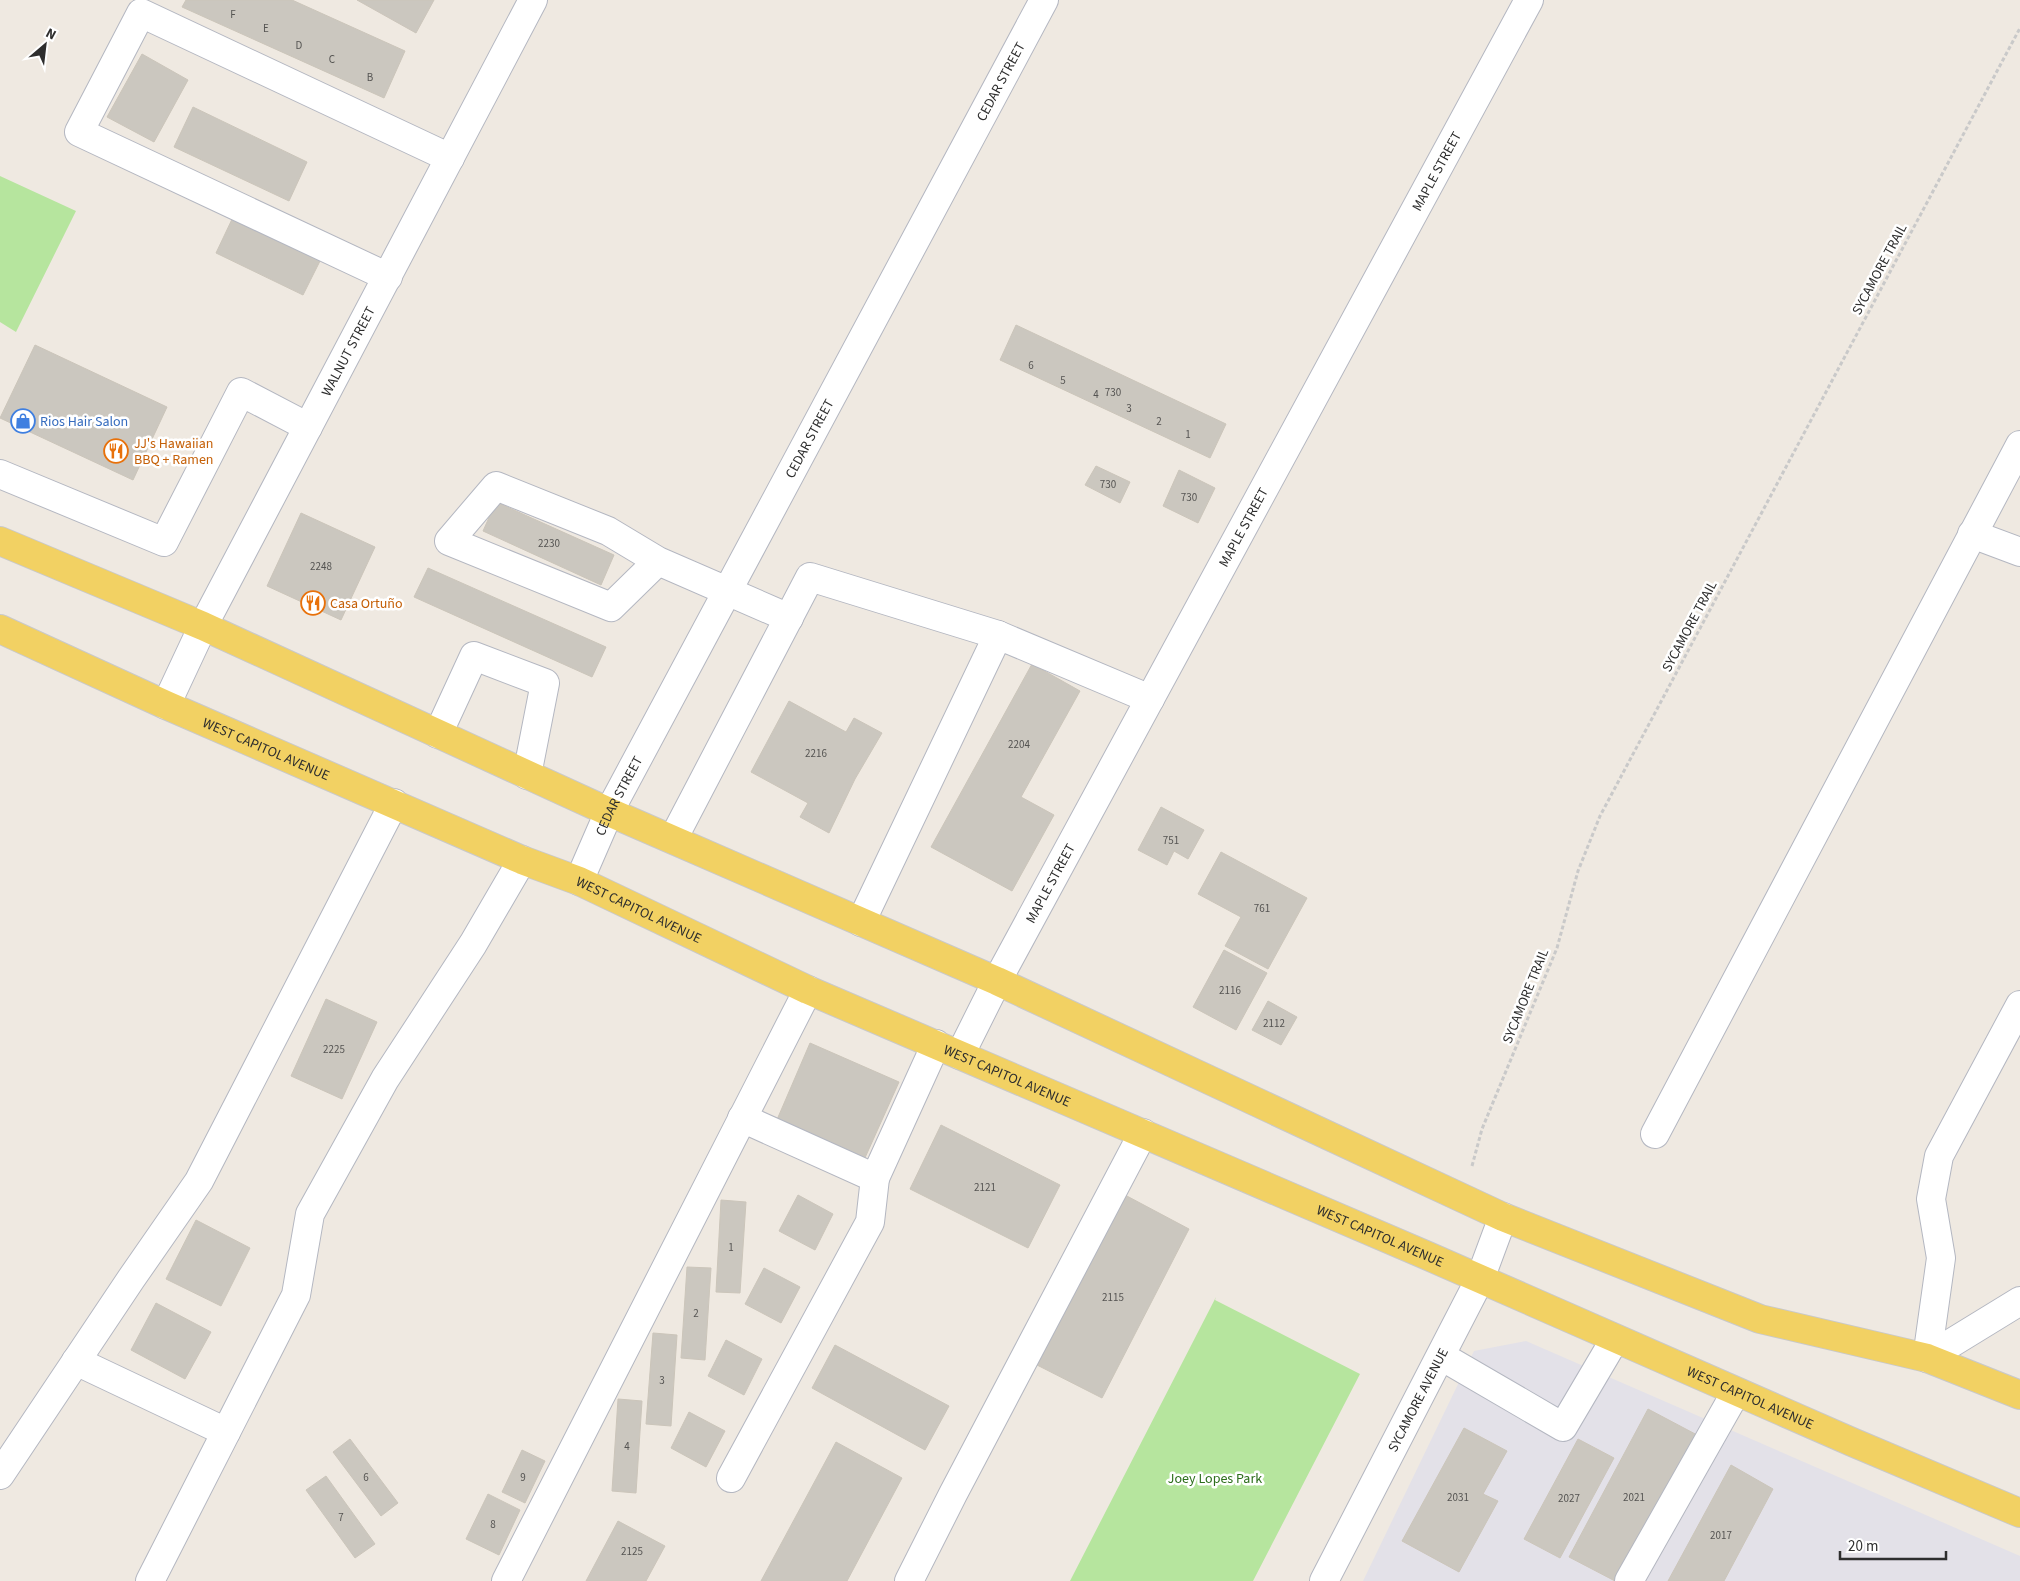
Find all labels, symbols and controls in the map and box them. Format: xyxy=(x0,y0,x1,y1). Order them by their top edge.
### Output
house number: F xyxy=(230,7,236,22)
north arrow xyxy=(20,20,70,70)
house number: E xyxy=(263,21,269,36)
text: N xyxy=(42,23,59,45)
house number: D xyxy=(296,38,303,53)
street label: CEDAR STREET xyxy=(972,38,1031,125)
house number: C xyxy=(329,52,335,67)
house number: B xyxy=(367,70,374,85)
street label: MAPLE STREET xyxy=(1407,128,1467,215)
street label: SYCAMORE TRAIL xyxy=(1847,220,1912,319)
street label: WALNUT STREET xyxy=(317,303,381,400)
house number: 6 xyxy=(1028,358,1034,373)
house number: 5 xyxy=(1060,373,1066,388)
house number: 730 xyxy=(1105,385,1121,400)
house number: 4 xyxy=(1093,387,1099,402)
street label: CEDAR STREET xyxy=(781,395,840,482)
house number: 3 xyxy=(1126,401,1132,416)
shop icon: Rios Hair Salon xyxy=(10,408,36,434)
place label: Rios Hair Salon xyxy=(40,412,128,432)
house number: 2 xyxy=(1156,414,1162,429)
house number: 1 xyxy=(1185,427,1191,442)
place label: JJ's Hawaiian BBQ + Ramen xyxy=(134,434,214,470)
restaurant icon: JJ's Hawaiian BBQ + Ramen xyxy=(103,438,129,464)
house number: 730 xyxy=(1100,477,1116,492)
street label: MAPLE STREET xyxy=(1214,484,1274,571)
house number: 730 xyxy=(1181,490,1197,505)
house number: 2230 xyxy=(538,536,560,551)
house number: 2248 xyxy=(310,559,332,574)
street label: SYCAMORE TRAIL xyxy=(1657,577,1722,676)
restaurant icon: Casa Ortuño xyxy=(300,590,326,616)
place label: Casa Ortuño xyxy=(330,594,403,614)
street label: WEST CAPITOL AVENUE xyxy=(199,713,333,786)
house number: 2204 xyxy=(1008,737,1030,752)
house number: 2216 xyxy=(805,746,827,761)
street label: CEDAR STREET xyxy=(591,752,648,839)
house number: 751 xyxy=(1163,833,1179,848)
street label: MAPLE STREET xyxy=(1021,840,1081,927)
street label: WEST CAPITOL AVENUE xyxy=(572,872,705,949)
house number: 761 xyxy=(1254,901,1270,916)
street label: SYCAMORE TRAIL xyxy=(1498,946,1554,1047)
house number: 2116 xyxy=(1219,983,1241,998)
house number: 2112 xyxy=(1263,1016,1285,1031)
street label: WEST CAPITOL AVENUE xyxy=(940,1040,1074,1113)
house number: 2225 xyxy=(323,1042,345,1057)
house number: 2121 xyxy=(974,1180,996,1195)
street label: WEST CAPITOL AVENUE xyxy=(1313,1200,1447,1273)
house number: 1 xyxy=(728,1240,734,1255)
house number: 2115 xyxy=(1102,1290,1124,1305)
house number: 2 xyxy=(693,1306,699,1321)
street label: SYCAMORE AVENUE xyxy=(1383,1345,1454,1456)
street label: WEST CAPITOL AVENUE xyxy=(1683,1362,1817,1435)
house number: 3 xyxy=(659,1373,665,1388)
house number: 4 xyxy=(624,1439,630,1454)
park label: Joey Lopes Park xyxy=(1168,1469,1262,1489)
house number: 6 xyxy=(363,1470,369,1485)
house number: 9 xyxy=(520,1470,526,1485)
house number: 2031 xyxy=(1447,1490,1469,1505)
house number: 2021 xyxy=(1623,1490,1645,1505)
house number: 2027 xyxy=(1558,1491,1580,1506)
house number: 7 xyxy=(338,1510,344,1525)
house number: 8 xyxy=(490,1517,496,1532)
house number: 2017 xyxy=(1710,1528,1732,1543)
scale bar xyxy=(1840,1528,1946,1560)
text: 20 m xyxy=(1848,1536,1878,1557)
house number: 2125 xyxy=(621,1544,643,1559)

